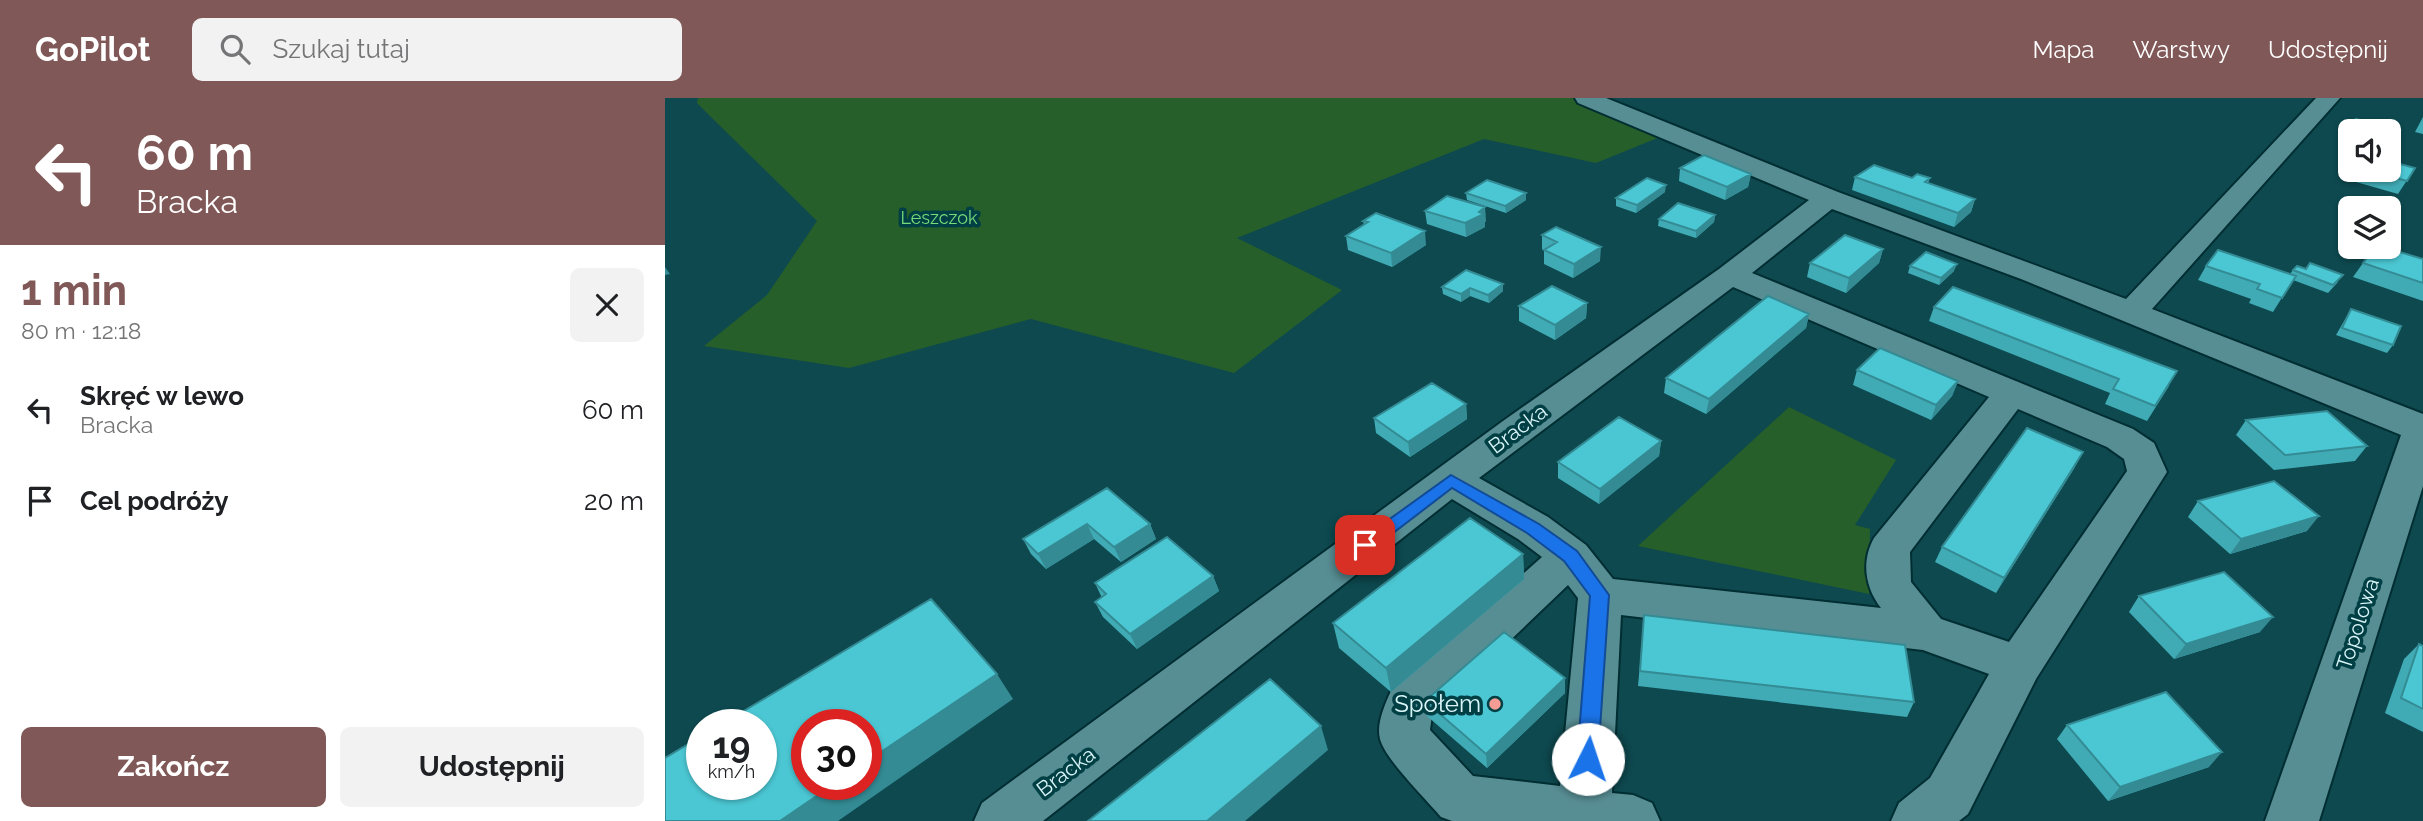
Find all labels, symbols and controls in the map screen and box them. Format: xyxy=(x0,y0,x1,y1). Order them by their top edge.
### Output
search box xyxy=(192,18,682,81)
text: GoPilot xyxy=(35,30,150,69)
icon: search xyxy=(216,30,254,68)
text: Szukaj tutaj xyxy=(272,34,410,64)
text: Mapa xyxy=(2033,35,2094,64)
text: Warstwy xyxy=(2132,35,2230,64)
text: Udostępnij xyxy=(2268,35,2388,64)
map controls xyxy=(2338,119,2401,259)
button: sound xyxy=(2338,119,2401,182)
text: 60 m xyxy=(136,124,253,181)
icon: left xyxy=(21,126,112,217)
text: Bracka xyxy=(136,183,238,220)
button: layers xyxy=(2338,196,2401,259)
park label: Leszczok xyxy=(901,207,978,228)
text: 1 min xyxy=(21,266,127,315)
button: close xyxy=(570,268,644,342)
text: 80 m · 12:18 xyxy=(21,317,141,344)
text: Skręć w lewo xyxy=(80,381,244,411)
icon: left xyxy=(21,391,59,429)
text: 60 m xyxy=(582,395,644,425)
street label: Bracka xyxy=(1483,399,1552,459)
text: Bracka xyxy=(80,411,153,438)
icon: arrive xyxy=(21,482,59,520)
text: Cel podróży xyxy=(80,486,229,516)
text: 20 m xyxy=(584,486,644,516)
pin xyxy=(1335,515,1395,575)
icon: arrive xyxy=(1346,526,1384,564)
street label: Topolowa xyxy=(2331,575,2384,673)
place label: Społem xyxy=(1394,689,1481,718)
marker: Społem xyxy=(1487,696,1503,712)
speed limit sign: 30 xyxy=(791,709,882,800)
position arrow xyxy=(1551,722,1625,796)
text: 19 xyxy=(713,725,750,766)
button: Zakończ xyxy=(21,727,326,807)
button: Udostępnij xyxy=(340,727,644,807)
street label: Bracka xyxy=(1031,742,1100,802)
text: km/h xyxy=(708,761,755,782)

